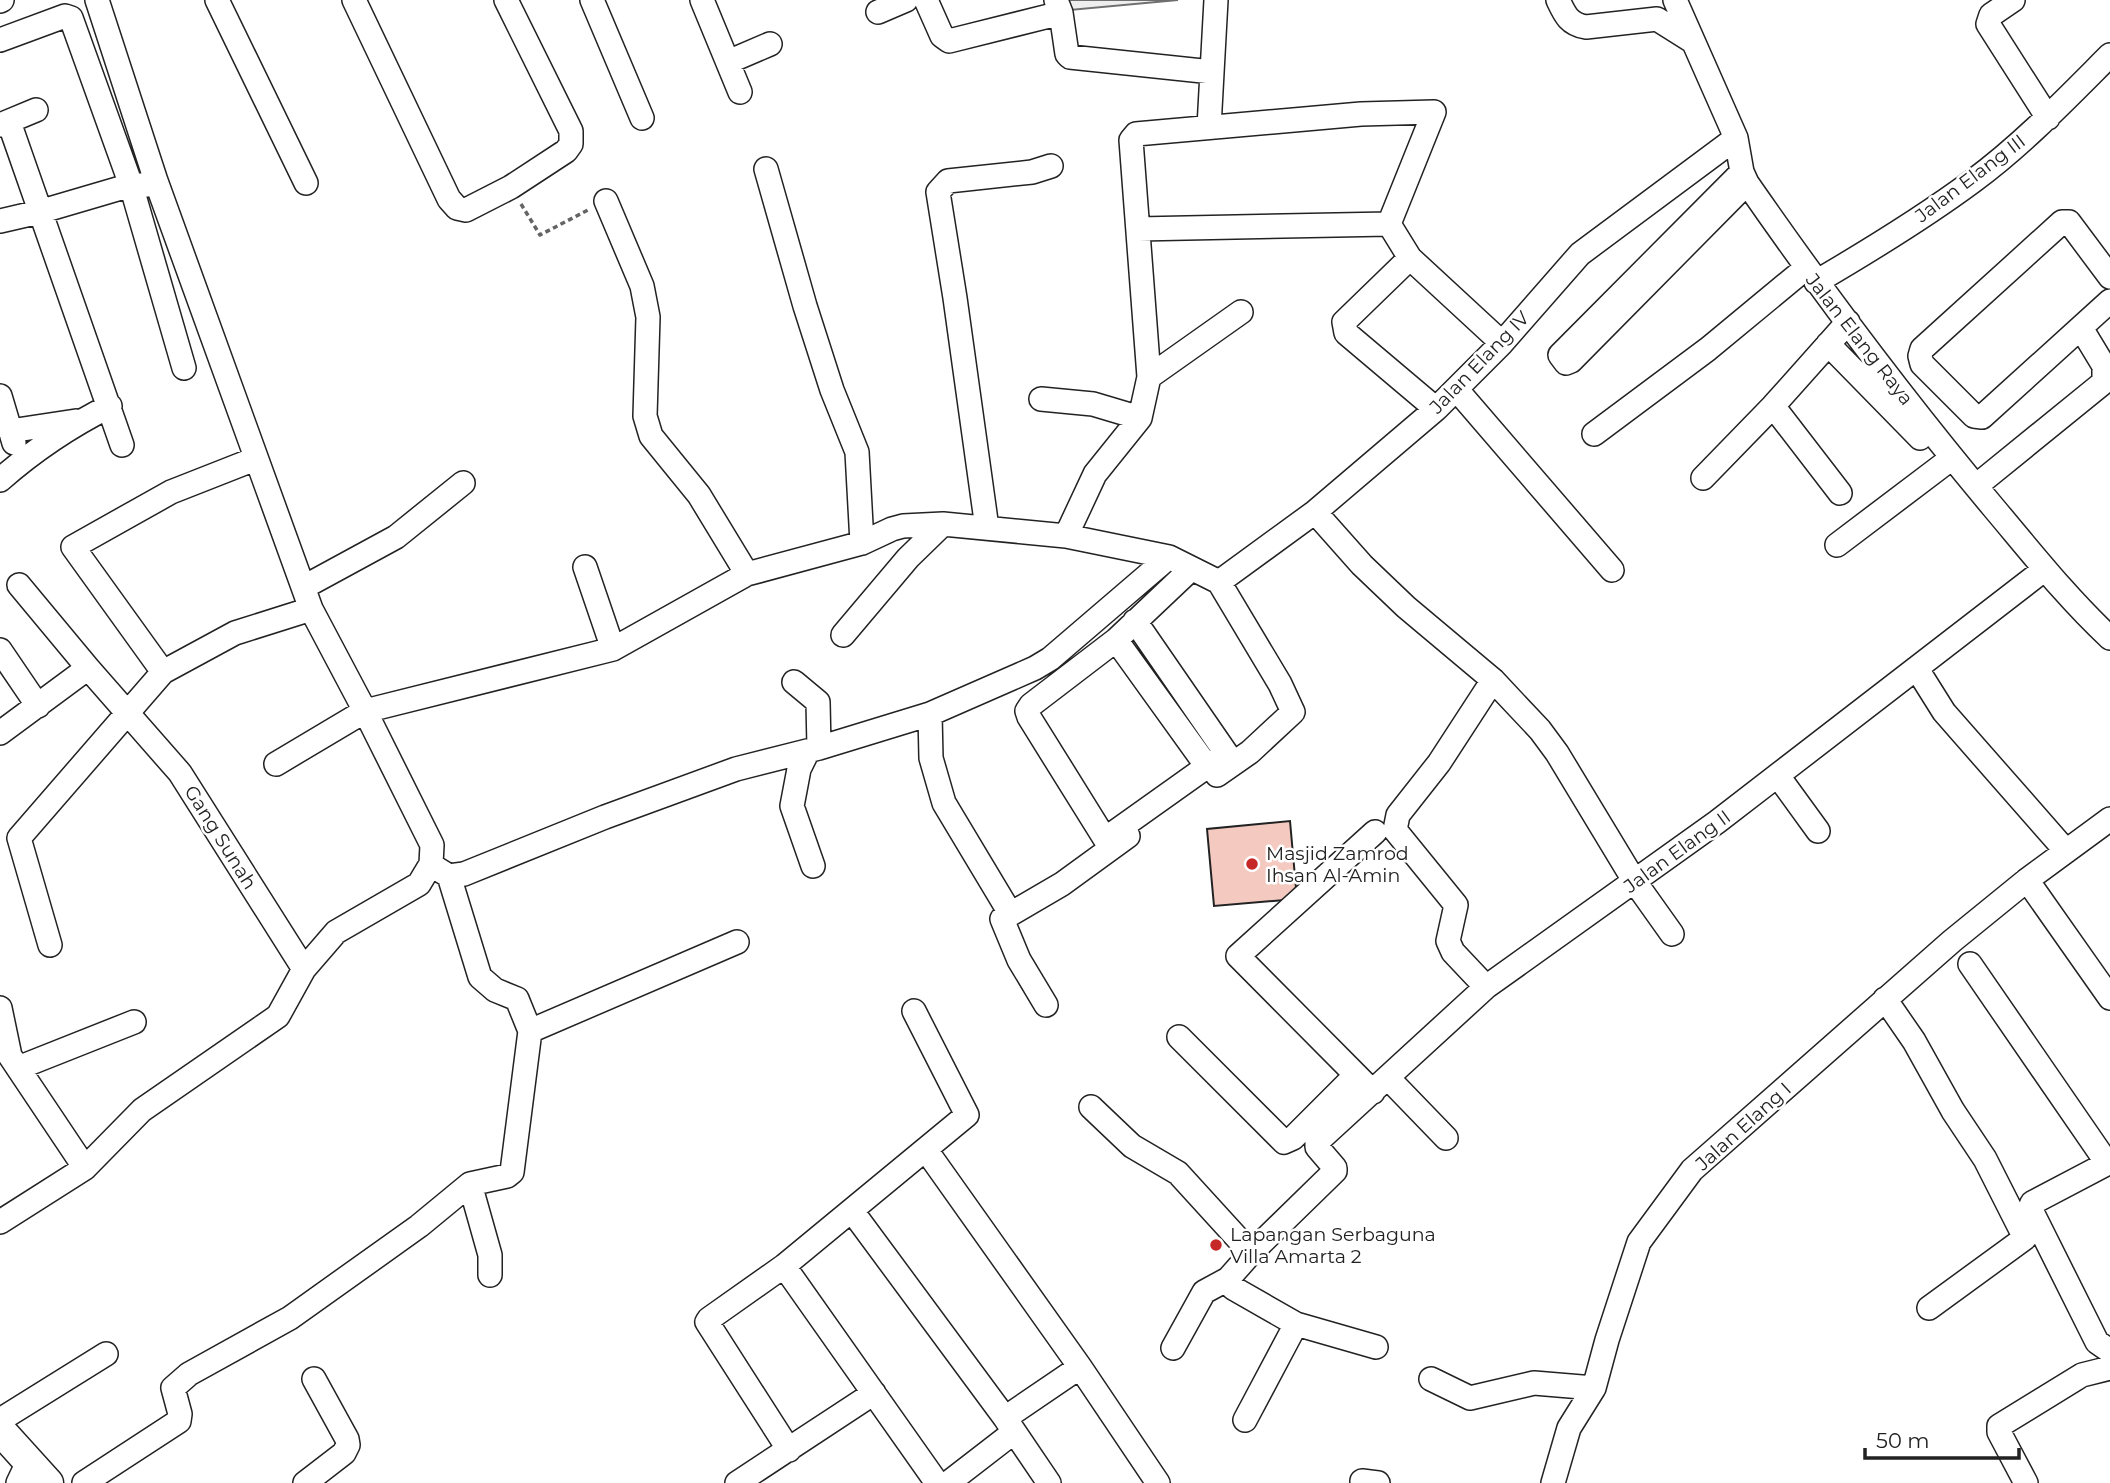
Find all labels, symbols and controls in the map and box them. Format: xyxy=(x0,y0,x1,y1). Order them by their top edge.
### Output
street label: Jalan Elang III xyxy=(1910,130,2030,228)
street label: Jalan Elang Raya xyxy=(1801,268,1918,410)
street label: Jalan Elang IV xyxy=(1424,306,1534,419)
street label: Gang Sunah xyxy=(180,781,262,893)
street label: Jalan Elang II xyxy=(1619,805,1735,898)
place label: Masjid Zamrod Ihsan Al-Amin xyxy=(1266,842,1409,887)
marker: Masjid Zamrod Ihsan Al-Amin xyxy=(1244,856,1260,872)
street label: Jalan Elang I xyxy=(1690,1078,1796,1176)
place label: Lapangan Serbaguna Villa Amarta 2 xyxy=(1230,1223,1436,1268)
marker: Lapangan Serbaguna Villa Amarta 2 xyxy=(1208,1237,1224,1253)
scale bar xyxy=(1865,1416,2019,1460)
text: 50 m xyxy=(1876,1428,1930,1453)

